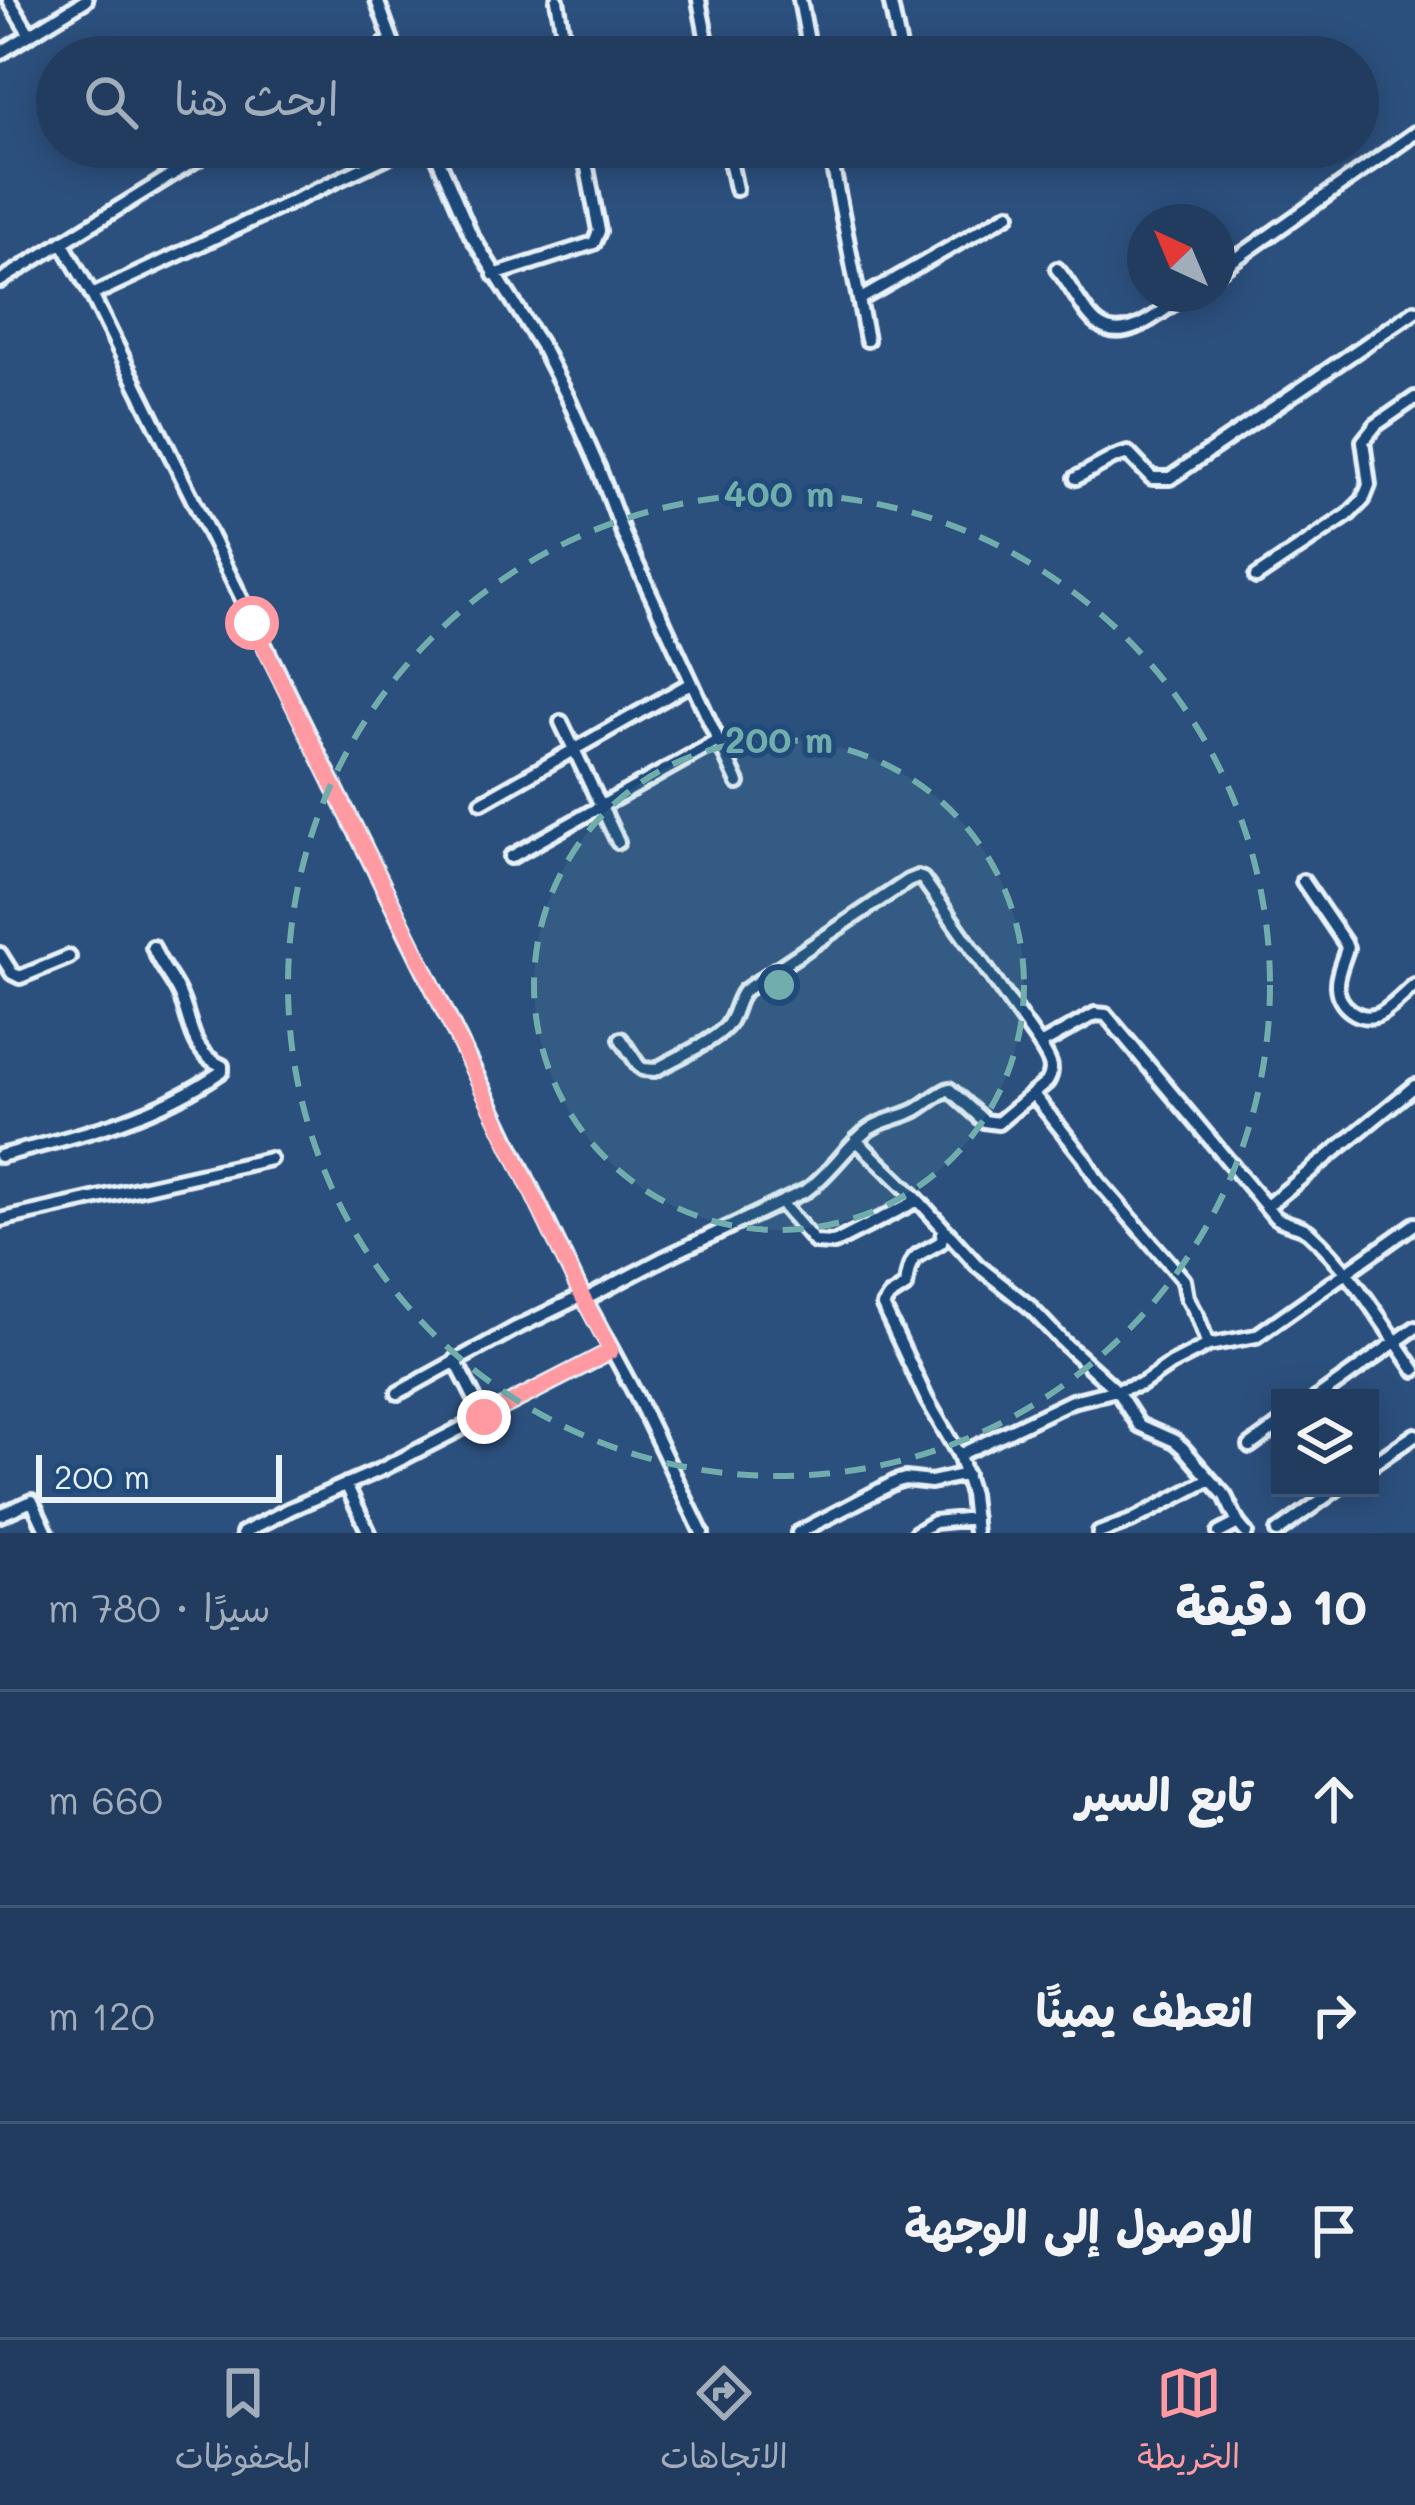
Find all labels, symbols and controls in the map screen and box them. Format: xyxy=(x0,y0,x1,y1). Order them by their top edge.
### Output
search box xyxy=(36,36,1379,168)
text: ابحث هنا xyxy=(174,68,339,126)
icon: search xyxy=(78,69,144,135)
north arrow xyxy=(1127,204,1235,312)
text: 400 m xyxy=(724,469,834,516)
route start xyxy=(225,596,279,650)
text: 200 m xyxy=(725,715,833,762)
centre of rings xyxy=(758,964,800,1006)
map controls xyxy=(1271,1389,1379,1497)
button: layers xyxy=(1271,1389,1379,1497)
route end xyxy=(457,1390,511,1444)
scale bar xyxy=(36,1449,282,1502)
text: 200 m xyxy=(54,1454,150,1497)
text: 10 دقيقة xyxy=(1176,1571,1367,1638)
text: سيرًا · 780 m xyxy=(48,1581,271,1632)
text: تابع السير xyxy=(1076,1764,1253,1822)
icon: ahead xyxy=(1301,1766,1367,1832)
text: 660 m xyxy=(48,1773,163,1824)
text: انعطف يمينًا xyxy=(1036,1980,1253,2038)
icon: right xyxy=(1301,1982,1367,2048)
text: 120 m xyxy=(48,1989,155,2040)
text: الوصول إلى الوجهة xyxy=(904,2196,1253,2254)
icon: arrive xyxy=(1301,2198,1367,2264)
tab: المحفوظات xyxy=(175,2360,311,2486)
tab: الاتجاهات xyxy=(660,2360,788,2486)
tab: الخريطة xyxy=(1137,2360,1240,2486)

